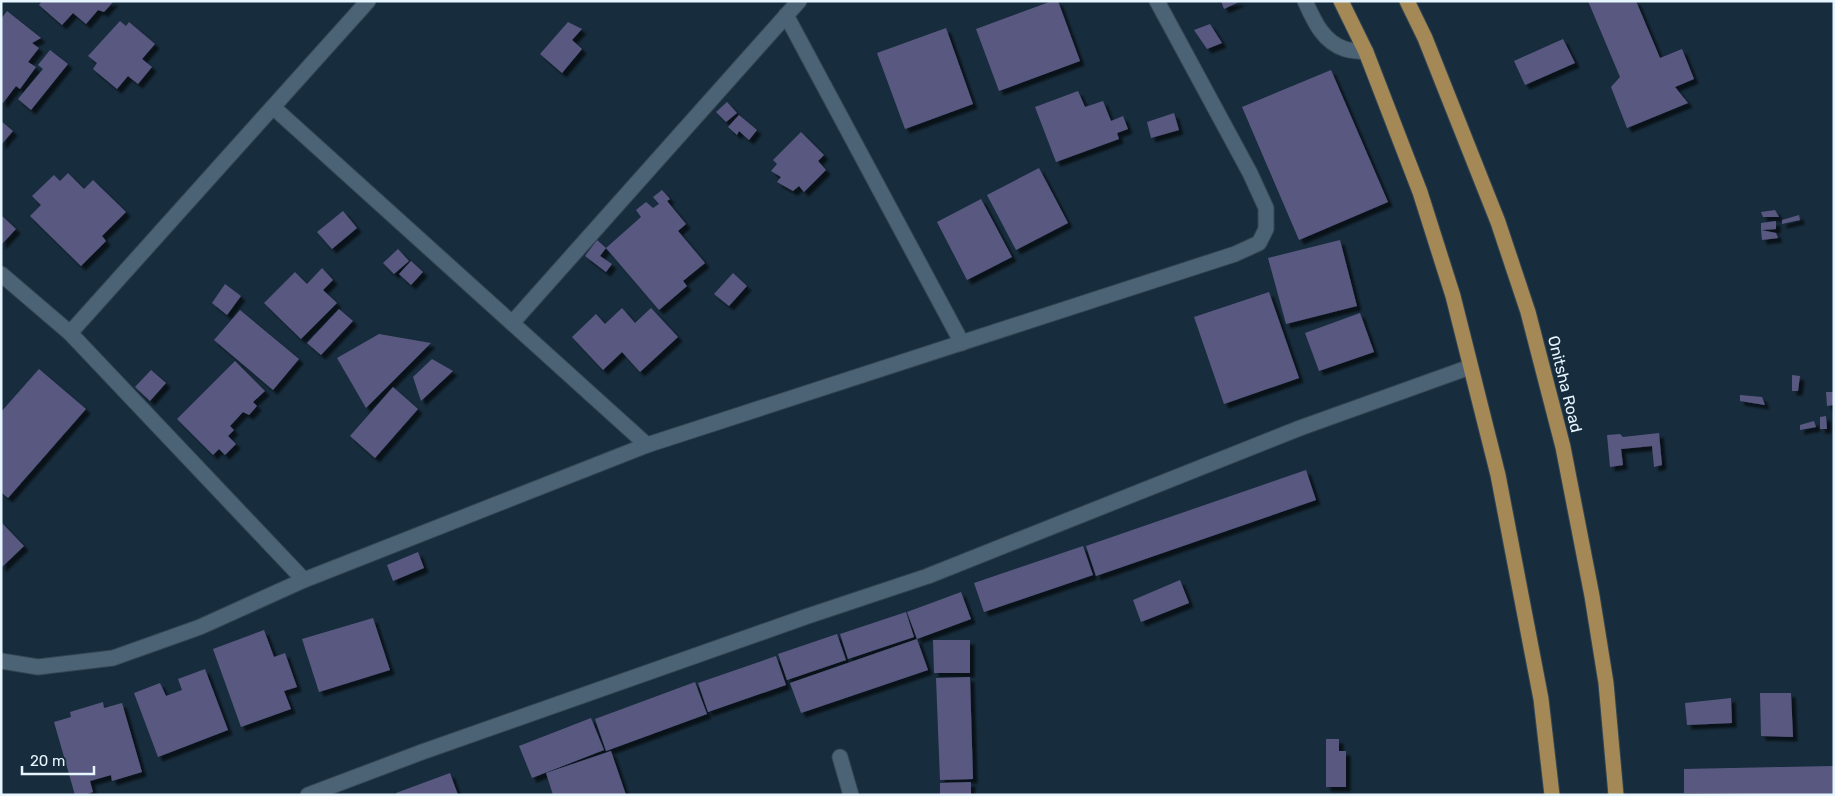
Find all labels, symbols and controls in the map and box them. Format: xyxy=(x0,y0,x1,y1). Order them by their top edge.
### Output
street label: Onitsha Road xyxy=(1544,334,1586,434)
scale bar xyxy=(22,744,95,776)
text: 20 m xyxy=(30,752,65,770)

